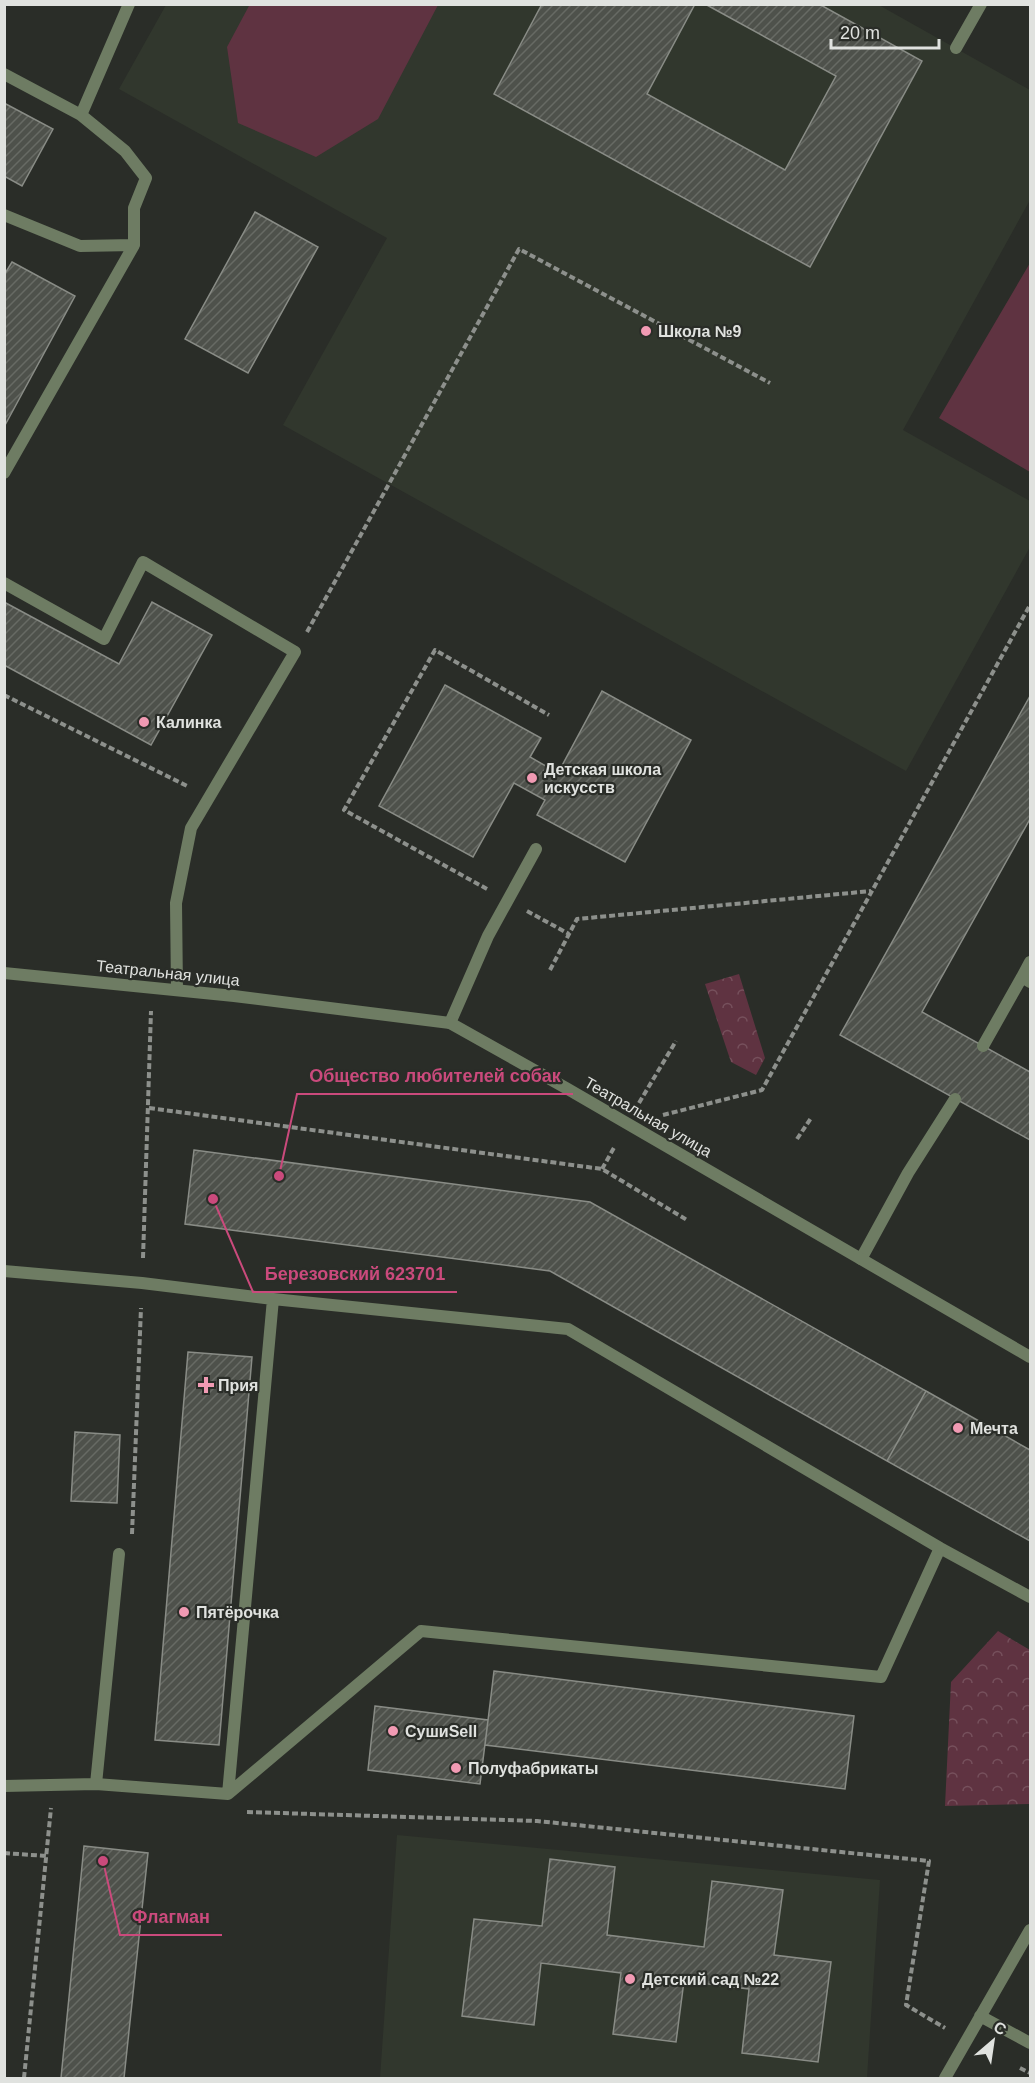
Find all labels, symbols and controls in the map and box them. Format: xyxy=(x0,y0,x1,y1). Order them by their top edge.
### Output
scale bar xyxy=(831,12,939,50)
text: 20 m xyxy=(840,23,880,43)
place label: Школа №9 xyxy=(658,323,742,340)
marker: Школа №9 xyxy=(639,324,653,338)
place label: Калинка xyxy=(156,714,222,731)
marker: Калинка xyxy=(137,715,151,729)
place label: Детская школа искусств xyxy=(544,761,661,796)
marker: Детская школа искусств xyxy=(525,771,539,785)
street label: Театральная улица xyxy=(96,957,241,989)
callout: Общество любителей собак xyxy=(297,1058,573,1094)
text: Общество любителей собак xyxy=(309,1066,562,1086)
street label: Театральная улица xyxy=(581,1074,715,1160)
callout: Березовский 623701 xyxy=(253,1256,457,1292)
text: Березовский 623701 xyxy=(265,1264,445,1284)
place label: Прия xyxy=(218,1377,258,1394)
marker: Прия xyxy=(199,1378,213,1392)
place label: Мечта xyxy=(970,1420,1018,1437)
marker: Мечта xyxy=(951,1421,965,1435)
place label: Пятёрочка xyxy=(196,1604,279,1621)
marker: Пятёрочка xyxy=(177,1605,191,1619)
place label: СушиSell xyxy=(405,1723,477,1740)
marker: СушиSell xyxy=(386,1724,400,1738)
place label: Полуфабрикаты xyxy=(468,1760,598,1777)
marker: Полуфабрикаты xyxy=(449,1761,463,1775)
callout: Флагман xyxy=(120,1899,222,1935)
text: Флагман xyxy=(132,1907,210,1927)
place label: Детский сад №22 xyxy=(642,1971,779,1988)
marker: Детский сад №22 xyxy=(623,1972,637,1986)
north arrow xyxy=(963,2011,1023,2071)
text: С xyxy=(991,2018,1010,2039)

